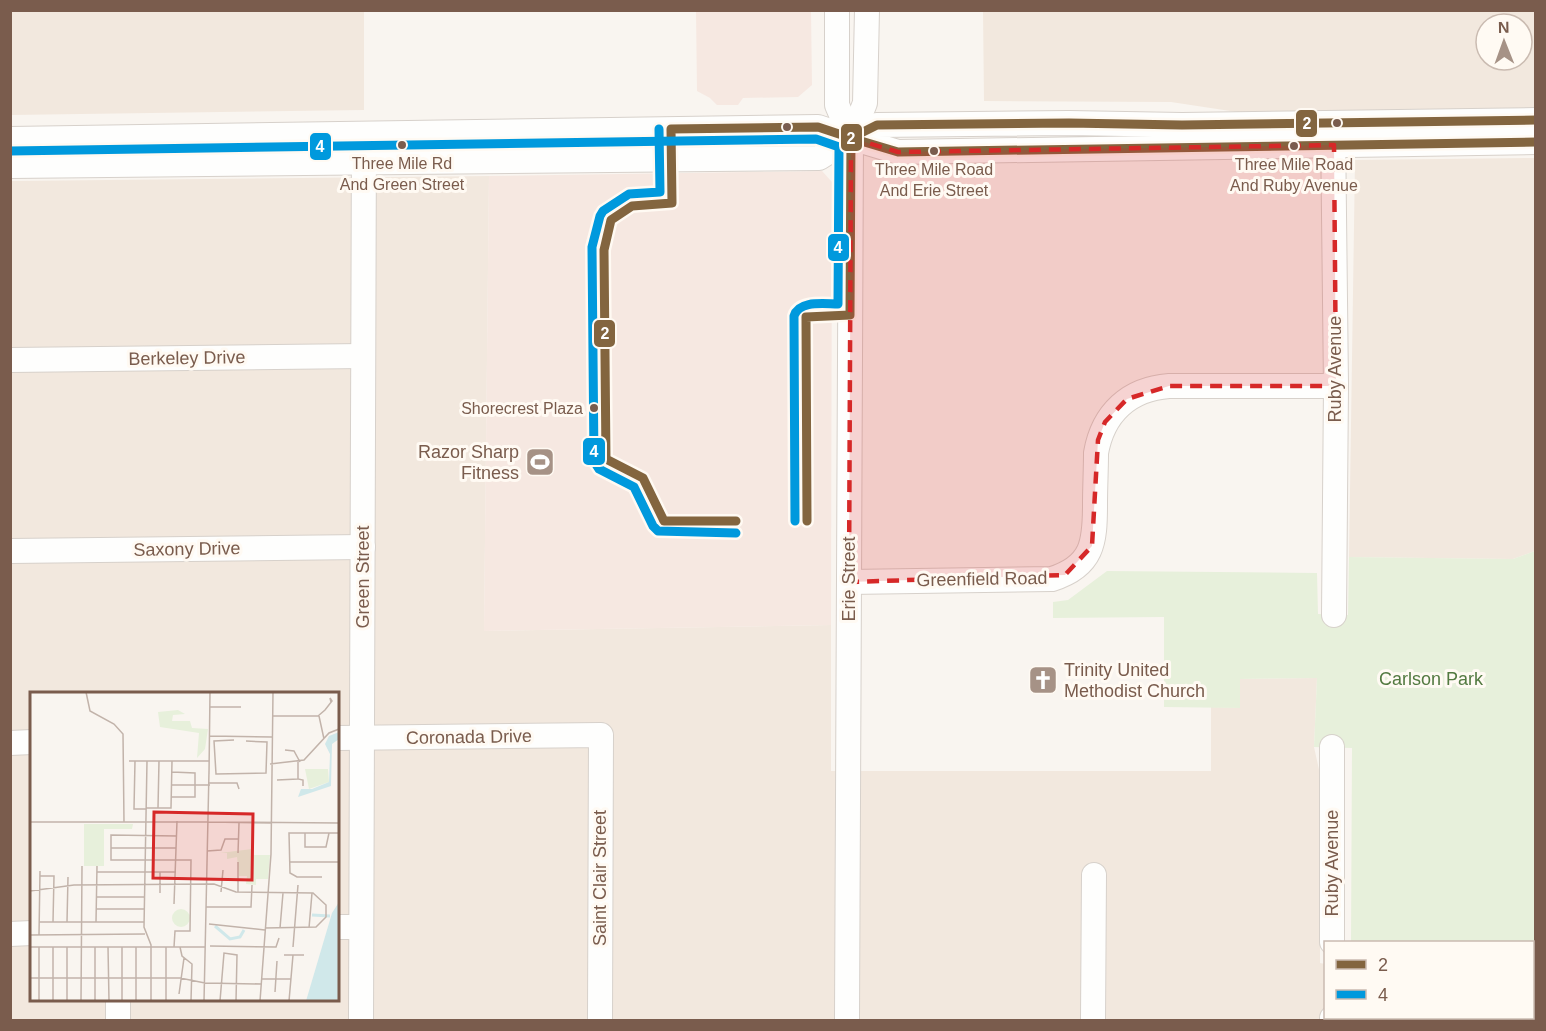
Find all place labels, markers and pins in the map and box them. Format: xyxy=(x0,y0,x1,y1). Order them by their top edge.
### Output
unlabelled marker xyxy=(1331,117,1343,129)
unlabelled marker xyxy=(781,121,793,133)
marker: Three Mile Rd And Green Street xyxy=(396,139,408,151)
marker: Three Mile Road And Ruby Avenue xyxy=(1288,140,1300,152)
marker: Three Mile Road And Erie Street xyxy=(928,145,940,157)
place label: Three Mile Rd And Green Street xyxy=(340,155,465,193)
place label: Three Mile Road And Ruby Avenue xyxy=(1230,156,1358,194)
place label: Three Mile Road And Erie Street xyxy=(875,161,993,199)
place label: Shorecrest Plaza xyxy=(461,400,583,417)
marker: Shorecrest Plaza xyxy=(588,402,600,414)
place label: Razor Sharp Fitness xyxy=(418,442,519,483)
sports icon: Razor Sharp Fitness xyxy=(524,446,556,478)
place label: Trinity United Methodist Church xyxy=(1064,660,1205,701)
church icon: Trinity United Methodist Church xyxy=(1027,664,1059,696)

